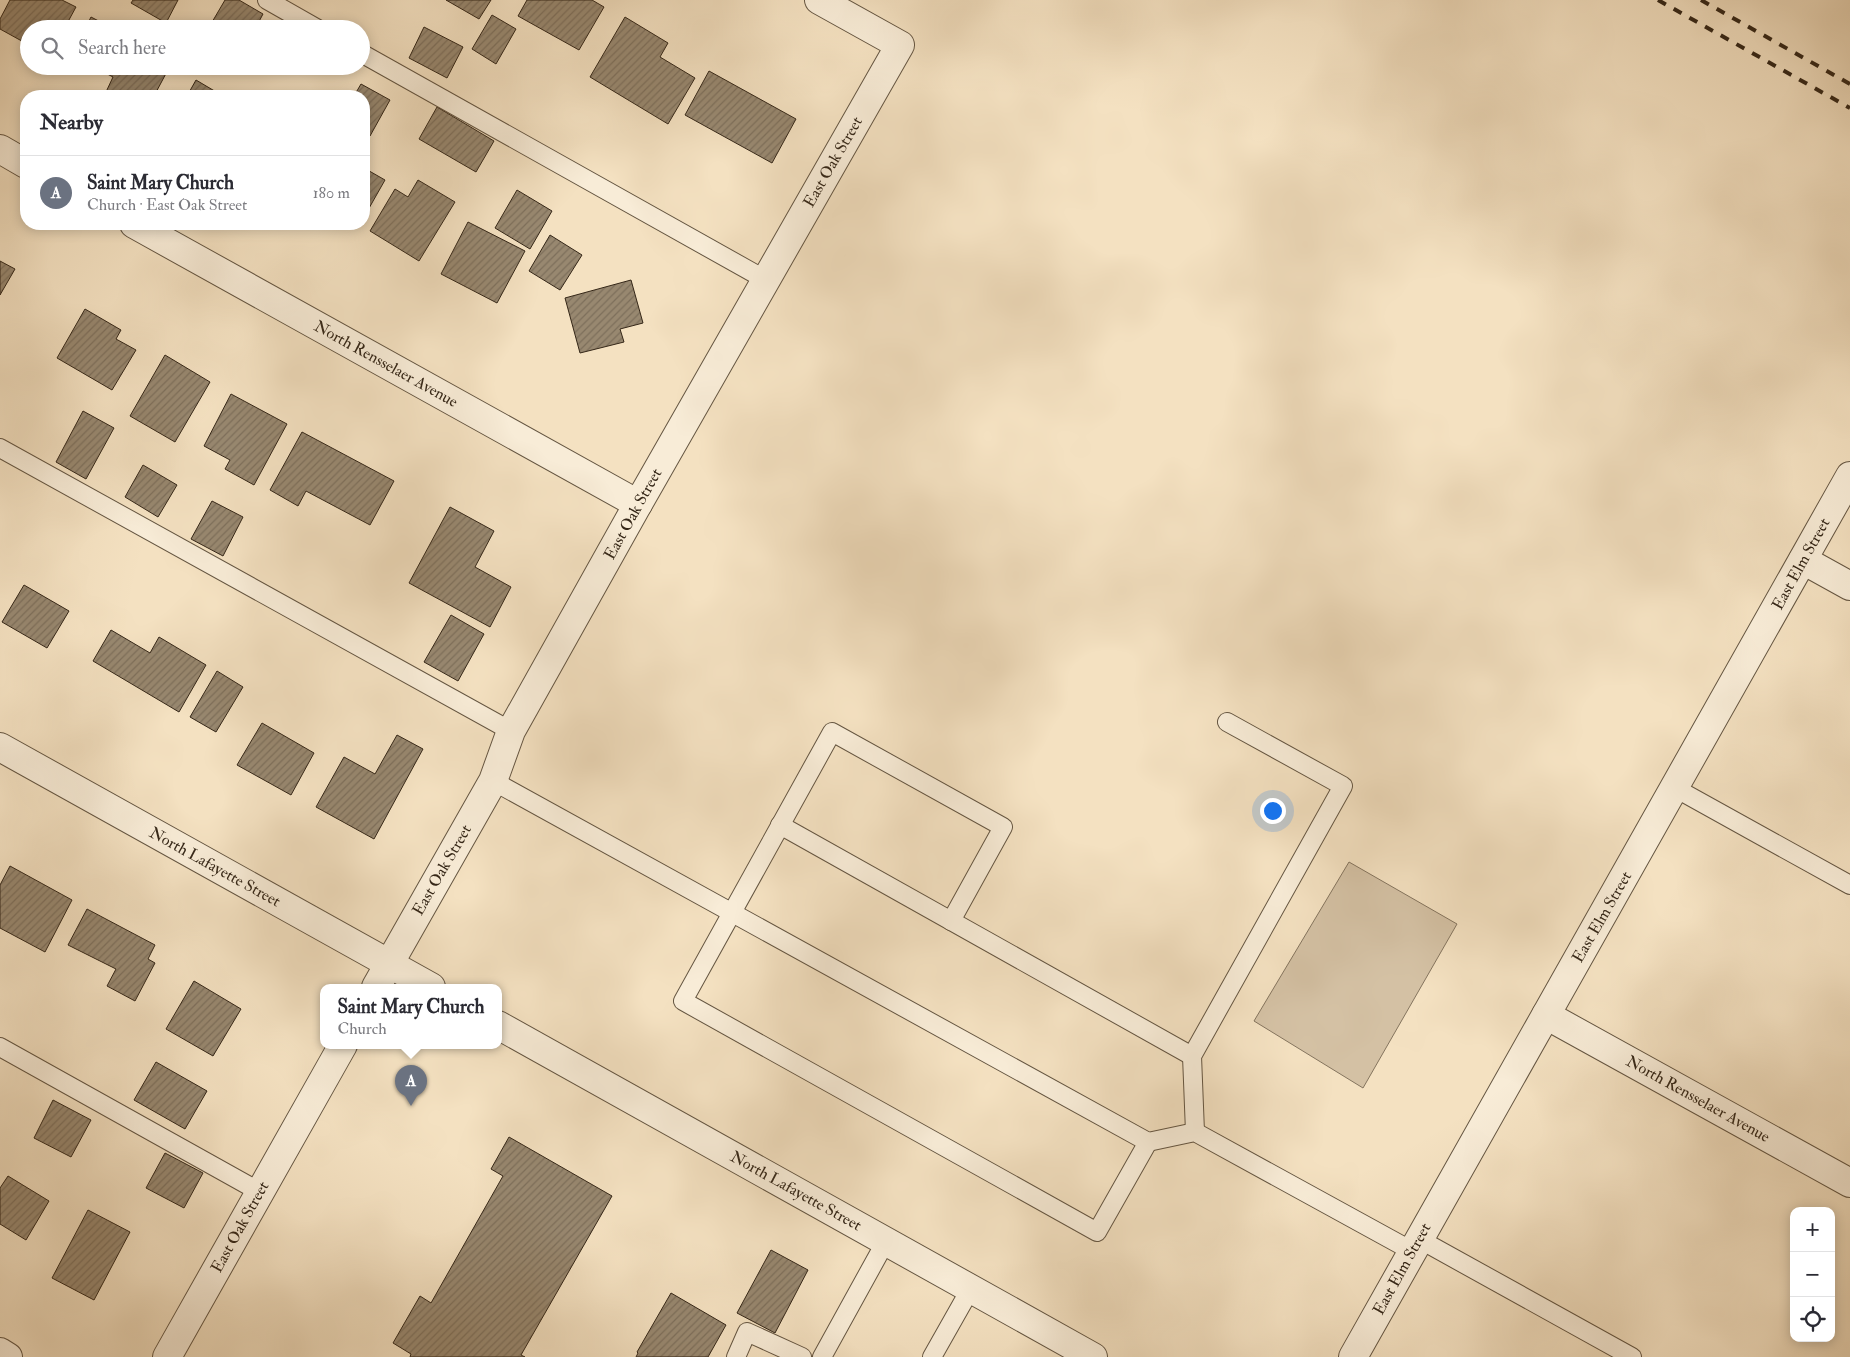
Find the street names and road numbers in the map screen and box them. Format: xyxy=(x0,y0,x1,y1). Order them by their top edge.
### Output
street label: East Oak Street xyxy=(799,113,867,211)
street label: North Rensselaer Avenue xyxy=(311,316,462,412)
street label: East Oak Street xyxy=(600,465,666,563)
street label: East Elm Street xyxy=(1768,514,1834,614)
street label: East Oak Street xyxy=(408,821,476,919)
street label: North Lafayette Street xyxy=(146,823,284,911)
street label: East Elm Street xyxy=(1568,868,1636,966)
street label: North Rensselaer Avenue xyxy=(1623,1051,1774,1147)
street label: North Lafayette Street xyxy=(727,1147,865,1235)
street label: East Oak Street xyxy=(207,1178,273,1276)
street label: East Elm Street xyxy=(1369,1219,1435,1319)

